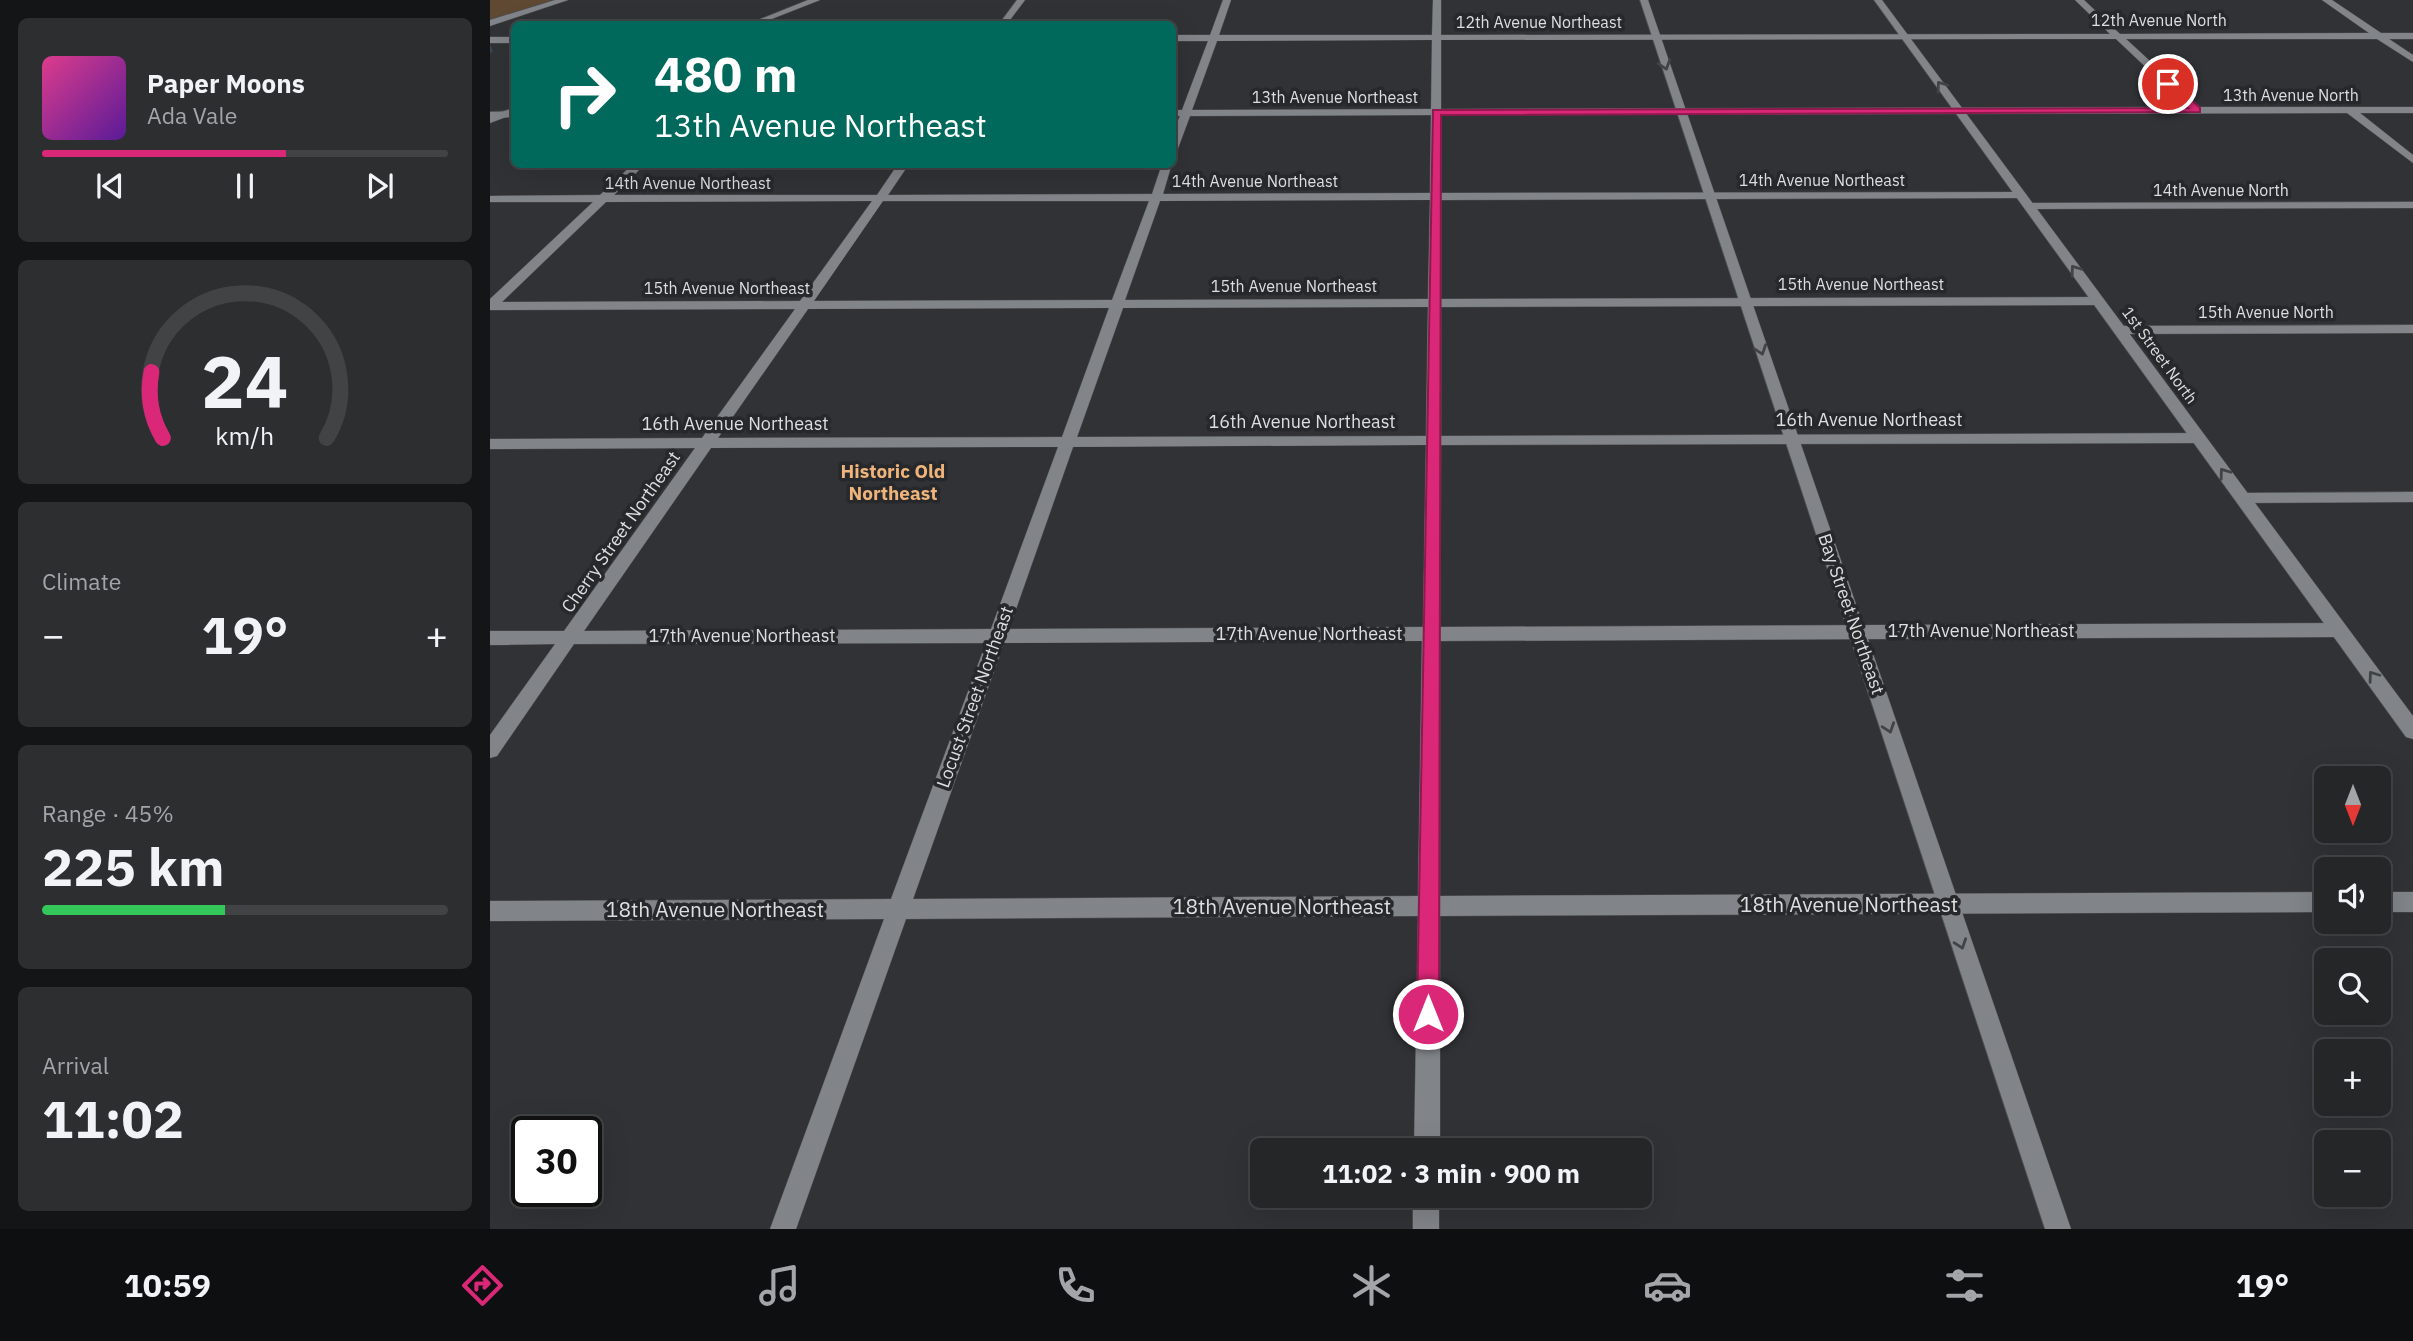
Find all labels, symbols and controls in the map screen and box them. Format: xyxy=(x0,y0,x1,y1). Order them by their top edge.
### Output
street label: 12th Avenue North xyxy=(2091,10,2227,30)
street label: 12th Avenue Northeast xyxy=(1456,12,1622,32)
text: 480 m xyxy=(654,42,798,105)
icon: right xyxy=(539,49,630,140)
pin xyxy=(2138,54,2198,114)
one-way arrow xyxy=(1657,58,1671,70)
icon: arrive xyxy=(2149,65,2187,103)
text: Paper Moons xyxy=(147,66,305,100)
one-way arrow xyxy=(1937,81,1949,94)
street label: 13th Avenue North xyxy=(2223,85,2359,105)
street label: 13th Avenue Northeast xyxy=(1252,87,1418,107)
text: Ada Vale xyxy=(147,100,237,130)
text: 13th Avenue Northeast xyxy=(654,104,987,146)
icon: previous xyxy=(91,167,129,205)
icon: pause xyxy=(226,167,264,205)
icon: next xyxy=(361,167,399,205)
street label: 14th Avenue Northeast xyxy=(1739,170,1905,190)
street label: 14th Avenue Northeast xyxy=(1172,171,1338,191)
street label: 14th Avenue Northeast xyxy=(605,173,771,193)
street label: 14th Avenue North xyxy=(2153,180,2289,200)
one-way arrow xyxy=(2071,265,2084,277)
street label: 15th Avenue Northeast xyxy=(1778,274,1944,294)
street label: 15th Avenue Northeast xyxy=(1211,276,1377,296)
street label: 15th Avenue Northeast xyxy=(644,278,810,298)
street label: 15th Avenue North xyxy=(2198,302,2334,322)
street label: 1st Street North xyxy=(2118,303,2202,407)
text: 24 xyxy=(201,334,289,429)
one-way arrow xyxy=(1753,344,1768,356)
street label: 16th Avenue Northeast xyxy=(1775,408,1963,431)
street label: 16th Avenue Northeast xyxy=(1208,410,1396,433)
street label: 16th Avenue Northeast xyxy=(641,412,829,435)
text: km/h xyxy=(216,419,274,452)
street label: Cherry Street Northeast xyxy=(556,446,685,617)
district label: Historic Old Northeast xyxy=(841,459,945,505)
one-way arrow xyxy=(2220,468,2232,481)
street label: Bay Street Northeast xyxy=(1813,530,1890,697)
text: Climate xyxy=(42,566,121,596)
text: 19° xyxy=(202,601,288,668)
street label: Locust Street Northeast xyxy=(931,603,1018,791)
text: − xyxy=(42,610,65,659)
text: + xyxy=(425,610,448,659)
street label: 17th Avenue Northeast xyxy=(1887,619,2075,642)
street label: 17th Avenue Northeast xyxy=(1215,622,1403,645)
street label: 17th Avenue Northeast xyxy=(648,624,836,647)
one-way arrow xyxy=(2368,672,2381,684)
one-way arrow xyxy=(1881,721,1895,734)
north arrow xyxy=(2314,766,2390,844)
map controls xyxy=(2314,766,2391,1207)
text: Range · 45% xyxy=(42,798,174,828)
text: 225 km xyxy=(42,833,224,900)
button: sound xyxy=(2314,857,2391,934)
street label: 18th Avenue Northeast xyxy=(1740,890,1958,918)
street label: 18th Avenue Northeast xyxy=(1173,892,1391,920)
street label: 18th Avenue Northeast xyxy=(606,895,824,923)
one-way arrow xyxy=(1953,937,1968,949)
button: search xyxy=(2314,948,2391,1025)
position arrow xyxy=(1391,977,1465,1051)
button: + xyxy=(2314,1039,2391,1116)
text: Arrival xyxy=(42,1050,109,1080)
text: 11:02 xyxy=(42,1085,184,1152)
speed limit sign: 30 xyxy=(511,1116,602,1207)
button: − xyxy=(2314,1130,2391,1207)
text: 11:02 · 3 min · 900 m xyxy=(1322,1156,1580,1190)
icon: directions xyxy=(458,1261,507,1310)
icon: music xyxy=(755,1261,804,1310)
icon: phone xyxy=(1051,1261,1100,1310)
icon: climate xyxy=(1347,1261,1396,1310)
icon: car xyxy=(1643,1261,1692,1310)
icon: filters xyxy=(1940,1261,1989,1310)
text: 10:59 xyxy=(124,1264,211,1306)
text: 19° xyxy=(2236,1264,2289,1306)

